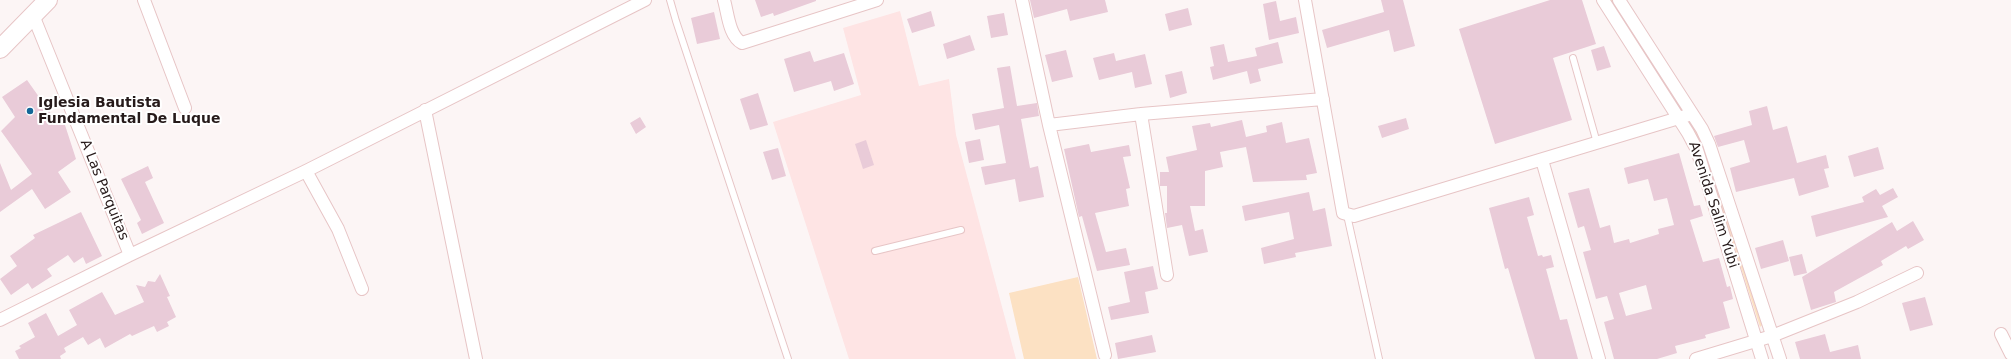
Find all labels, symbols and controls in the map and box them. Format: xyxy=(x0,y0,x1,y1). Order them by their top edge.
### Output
place label: Iglesia Bautista Fundamental De Luque xyxy=(38,95,220,128)
marker: Iglesia Bautista Fundamental De Luque xyxy=(25,106,35,116)
street label: A Las Parquitas xyxy=(76,137,132,243)
street label: Avenida Salim Yubi xyxy=(1685,140,1741,270)

